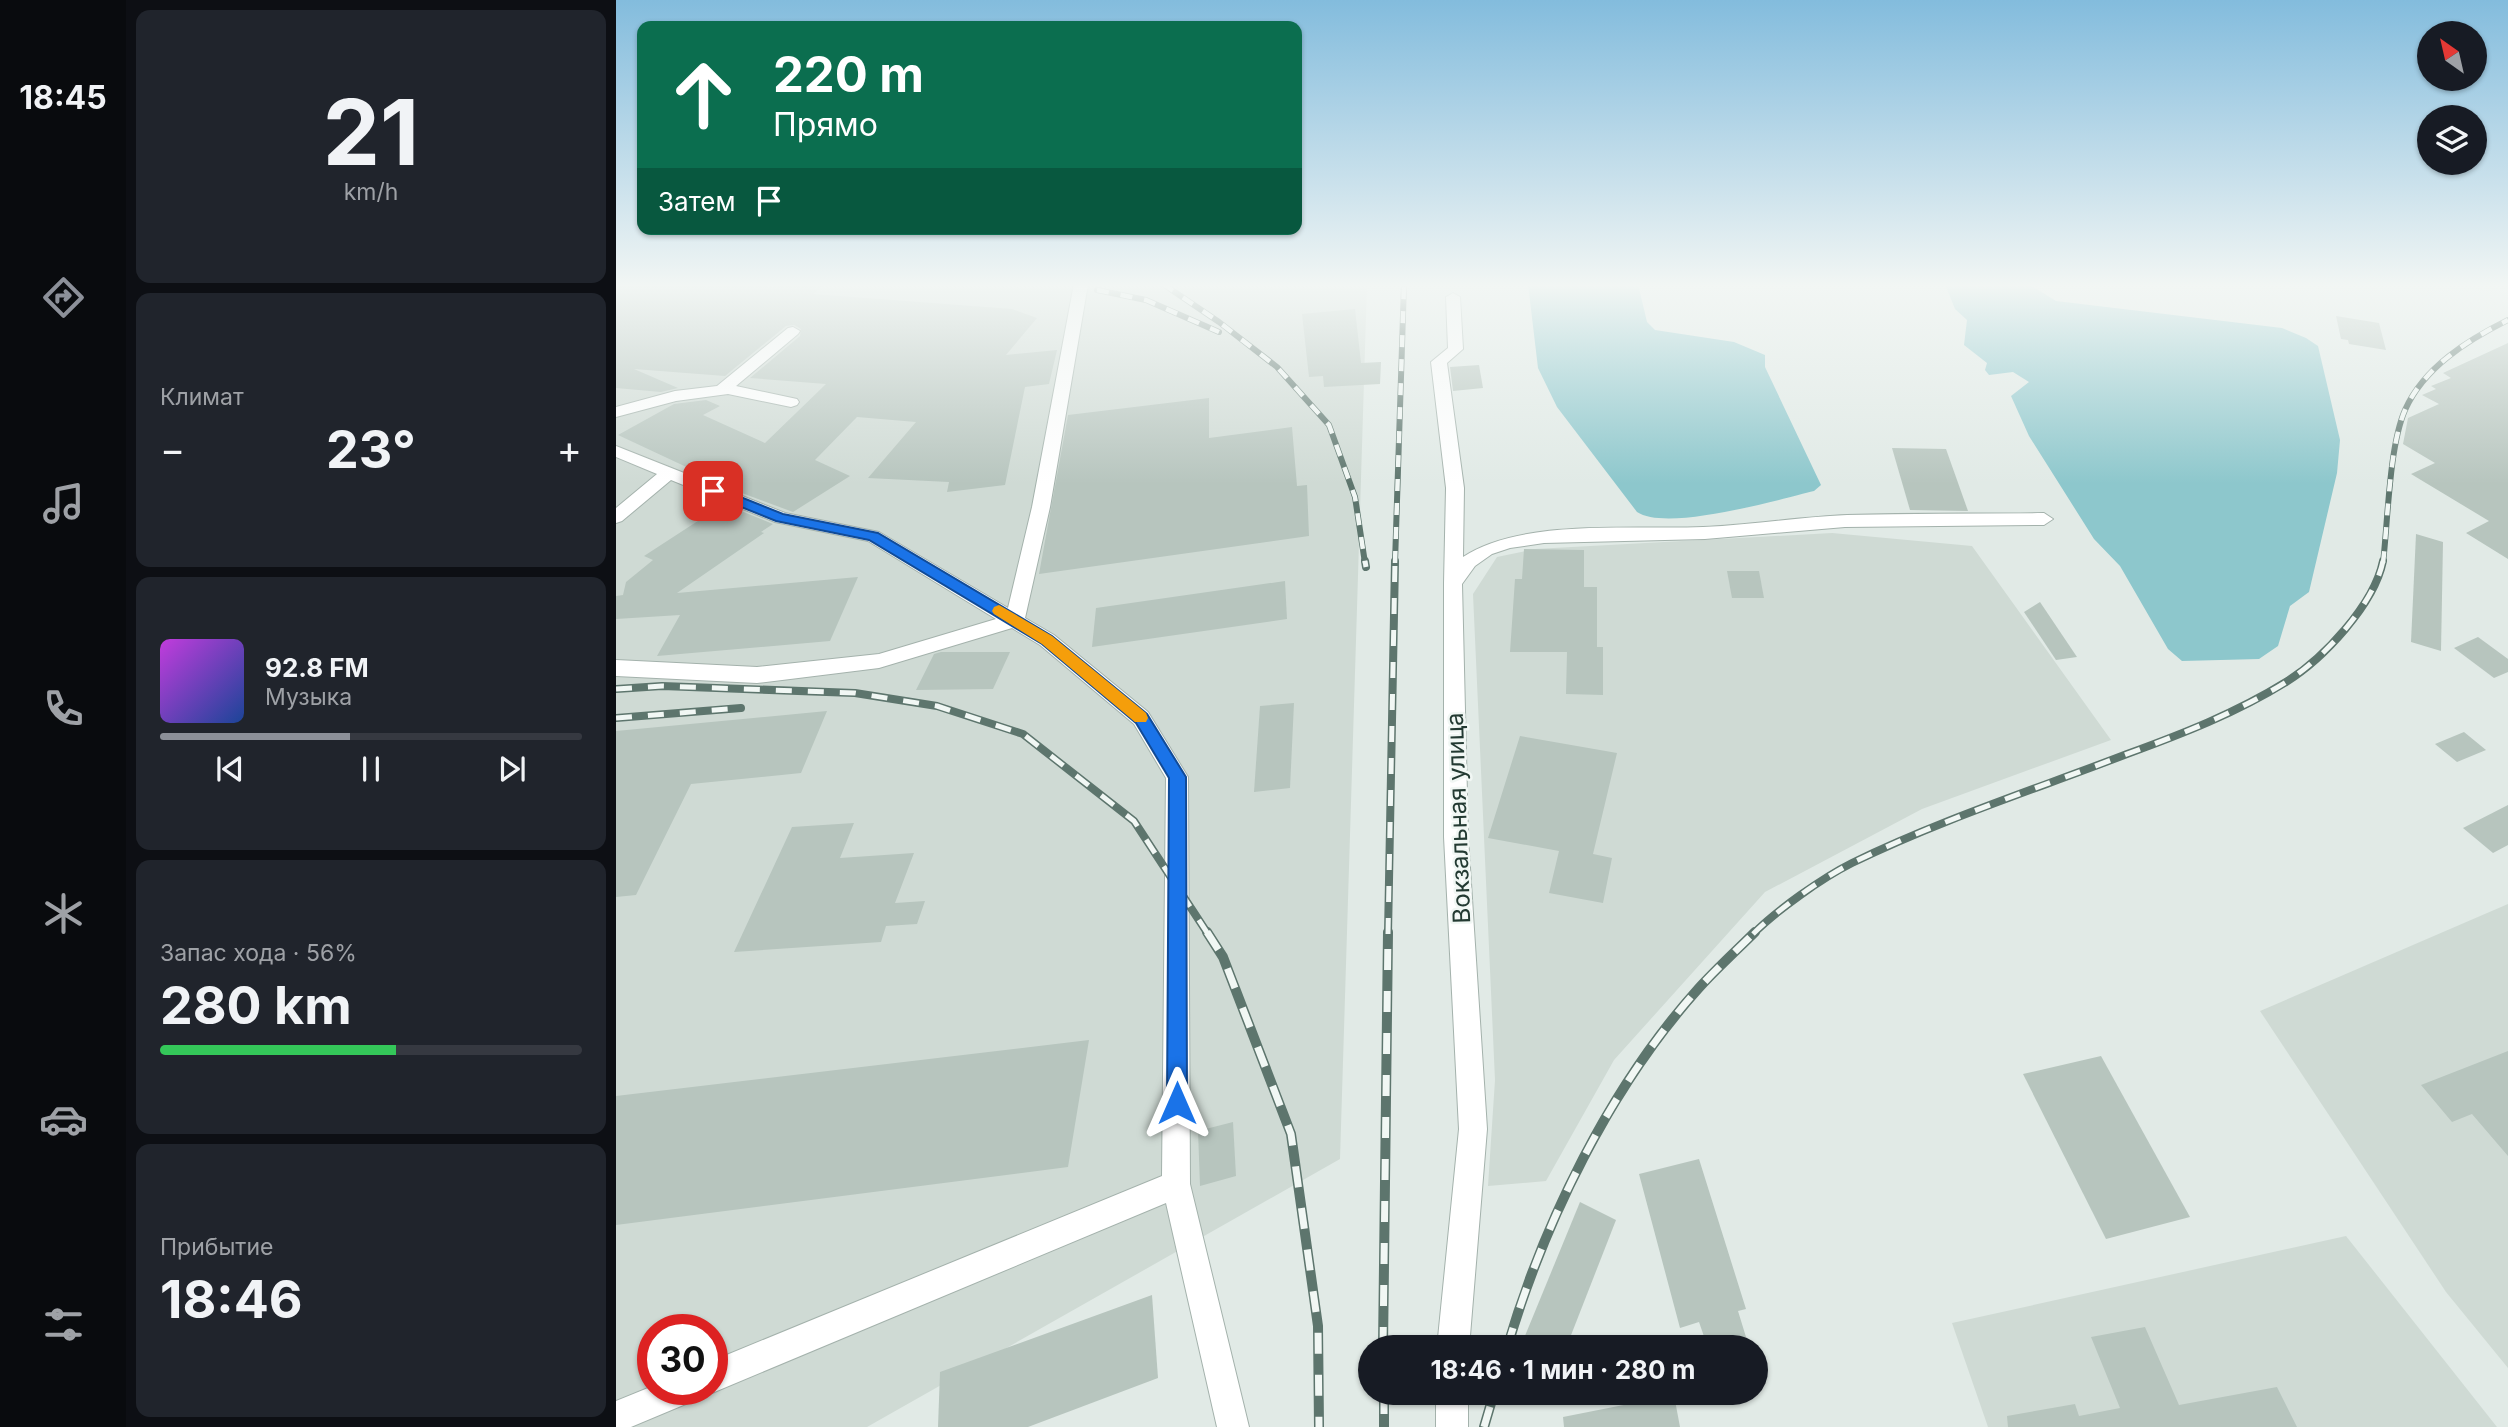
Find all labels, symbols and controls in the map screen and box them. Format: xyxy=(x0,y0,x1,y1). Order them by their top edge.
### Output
north arrow xyxy=(2417,21,2487,91)
map controls xyxy=(2417,21,2487,175)
text: 220 m xyxy=(773,45,924,104)
icon: ahead xyxy=(658,49,749,140)
text: 21 xyxy=(323,77,419,187)
text: 18:45 xyxy=(19,78,107,117)
text: Прямо xyxy=(773,105,878,144)
button: layers xyxy=(2417,105,2487,175)
text: km/h xyxy=(344,178,398,206)
icon: arrive xyxy=(750,182,788,220)
text: Затем xyxy=(658,186,736,217)
icon: directions xyxy=(39,273,88,322)
text: Климат xyxy=(160,383,244,411)
text: 23° xyxy=(326,418,416,481)
text: − xyxy=(160,426,185,472)
text: + xyxy=(557,426,582,472)
pin xyxy=(683,461,743,521)
icon: arrive xyxy=(694,472,732,510)
icon: music xyxy=(39,479,88,528)
text: 92.8 FM xyxy=(265,652,369,683)
text: Музыка xyxy=(265,683,352,711)
icon: phone xyxy=(39,684,88,733)
street label: Вокзальная улица xyxy=(1440,712,1476,924)
icon: previous xyxy=(211,750,249,788)
icon: pause xyxy=(352,750,390,788)
icon: next xyxy=(493,750,531,788)
icon: climate xyxy=(39,889,88,938)
text: Запас хода · 56% xyxy=(160,939,357,967)
text: 280 km xyxy=(160,974,352,1037)
position arrow xyxy=(1140,1066,1214,1140)
icon: car xyxy=(39,1095,88,1144)
text: Прибытие xyxy=(160,1233,273,1261)
text: 18:46 xyxy=(160,1268,303,1331)
icon: filters xyxy=(39,1300,88,1349)
speed limit sign: 30 xyxy=(637,1314,728,1405)
text: 18:46 · 1 мин · 280 m xyxy=(1431,1354,1695,1385)

